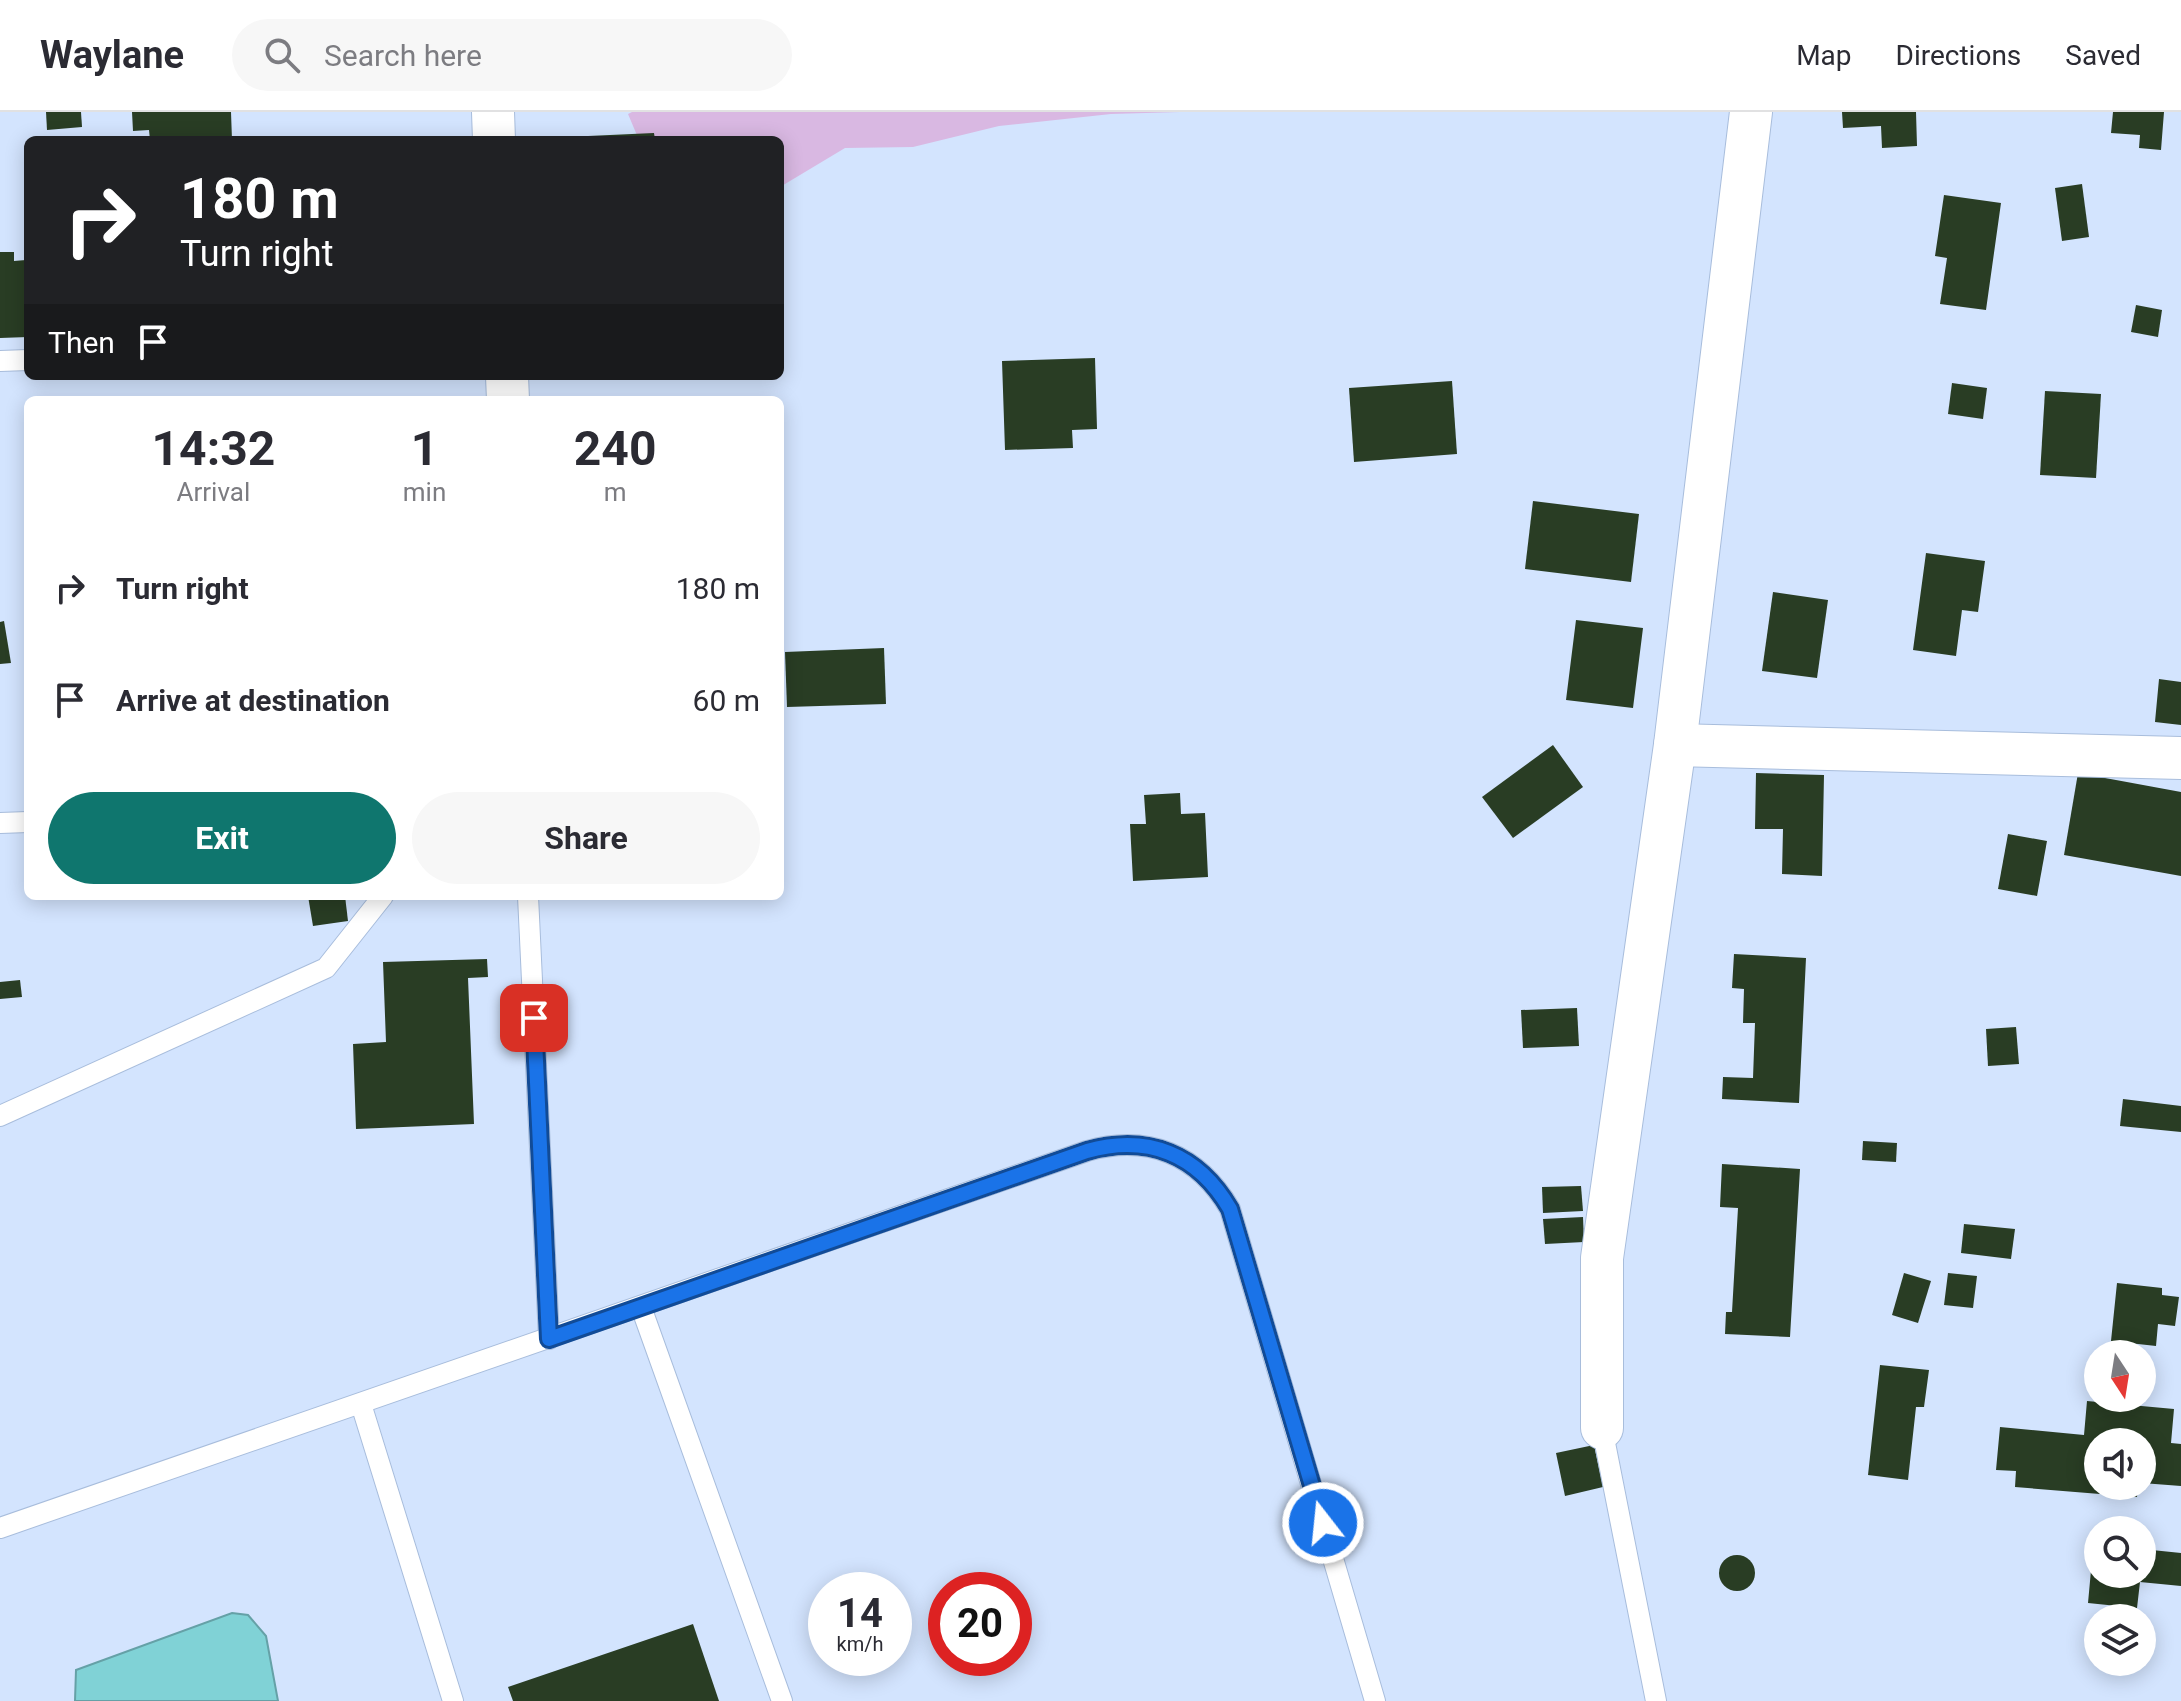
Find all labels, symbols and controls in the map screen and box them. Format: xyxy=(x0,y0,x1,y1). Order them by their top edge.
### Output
search box xyxy=(232,19,792,91)
text: Waylane xyxy=(40,33,184,77)
icon: search xyxy=(260,33,304,77)
text: Search here xyxy=(324,38,482,73)
text: Map xyxy=(1796,39,1852,72)
text: Directions xyxy=(1896,39,2021,72)
text: Saved xyxy=(2065,39,2141,72)
text: 180 m xyxy=(180,166,339,232)
icon: right xyxy=(48,168,152,272)
text: Turn right xyxy=(180,233,333,275)
icon: arrive xyxy=(131,320,175,364)
text: Then xyxy=(48,325,115,360)
text: 14:32 xyxy=(152,420,275,477)
text: 1 xyxy=(411,420,438,477)
text: 240 xyxy=(574,420,656,477)
text: Arrival xyxy=(177,477,250,507)
text: min xyxy=(403,477,446,507)
text: m xyxy=(604,477,627,507)
icon: right xyxy=(48,566,92,610)
text: Turn right xyxy=(116,571,249,606)
text: 180 m xyxy=(676,571,760,606)
icon: arrive xyxy=(48,678,92,722)
text: Arrive at destination xyxy=(116,683,390,718)
text: 60 m xyxy=(693,683,760,718)
button: Exit xyxy=(48,792,396,884)
button: Share xyxy=(412,792,760,884)
pin xyxy=(500,984,568,1052)
icon: arrive xyxy=(512,996,556,1040)
north arrow xyxy=(2084,1340,2156,1412)
map controls xyxy=(2084,1340,2156,1676)
button: sound xyxy=(2084,1428,2156,1500)
position arrow xyxy=(1281,1481,1365,1565)
button: search xyxy=(2084,1516,2156,1588)
speed limit sign: 20 xyxy=(928,1572,1032,1676)
text: 14 xyxy=(837,1590,883,1637)
button: layers xyxy=(2084,1604,2156,1676)
text: km/h xyxy=(837,1632,883,1656)

